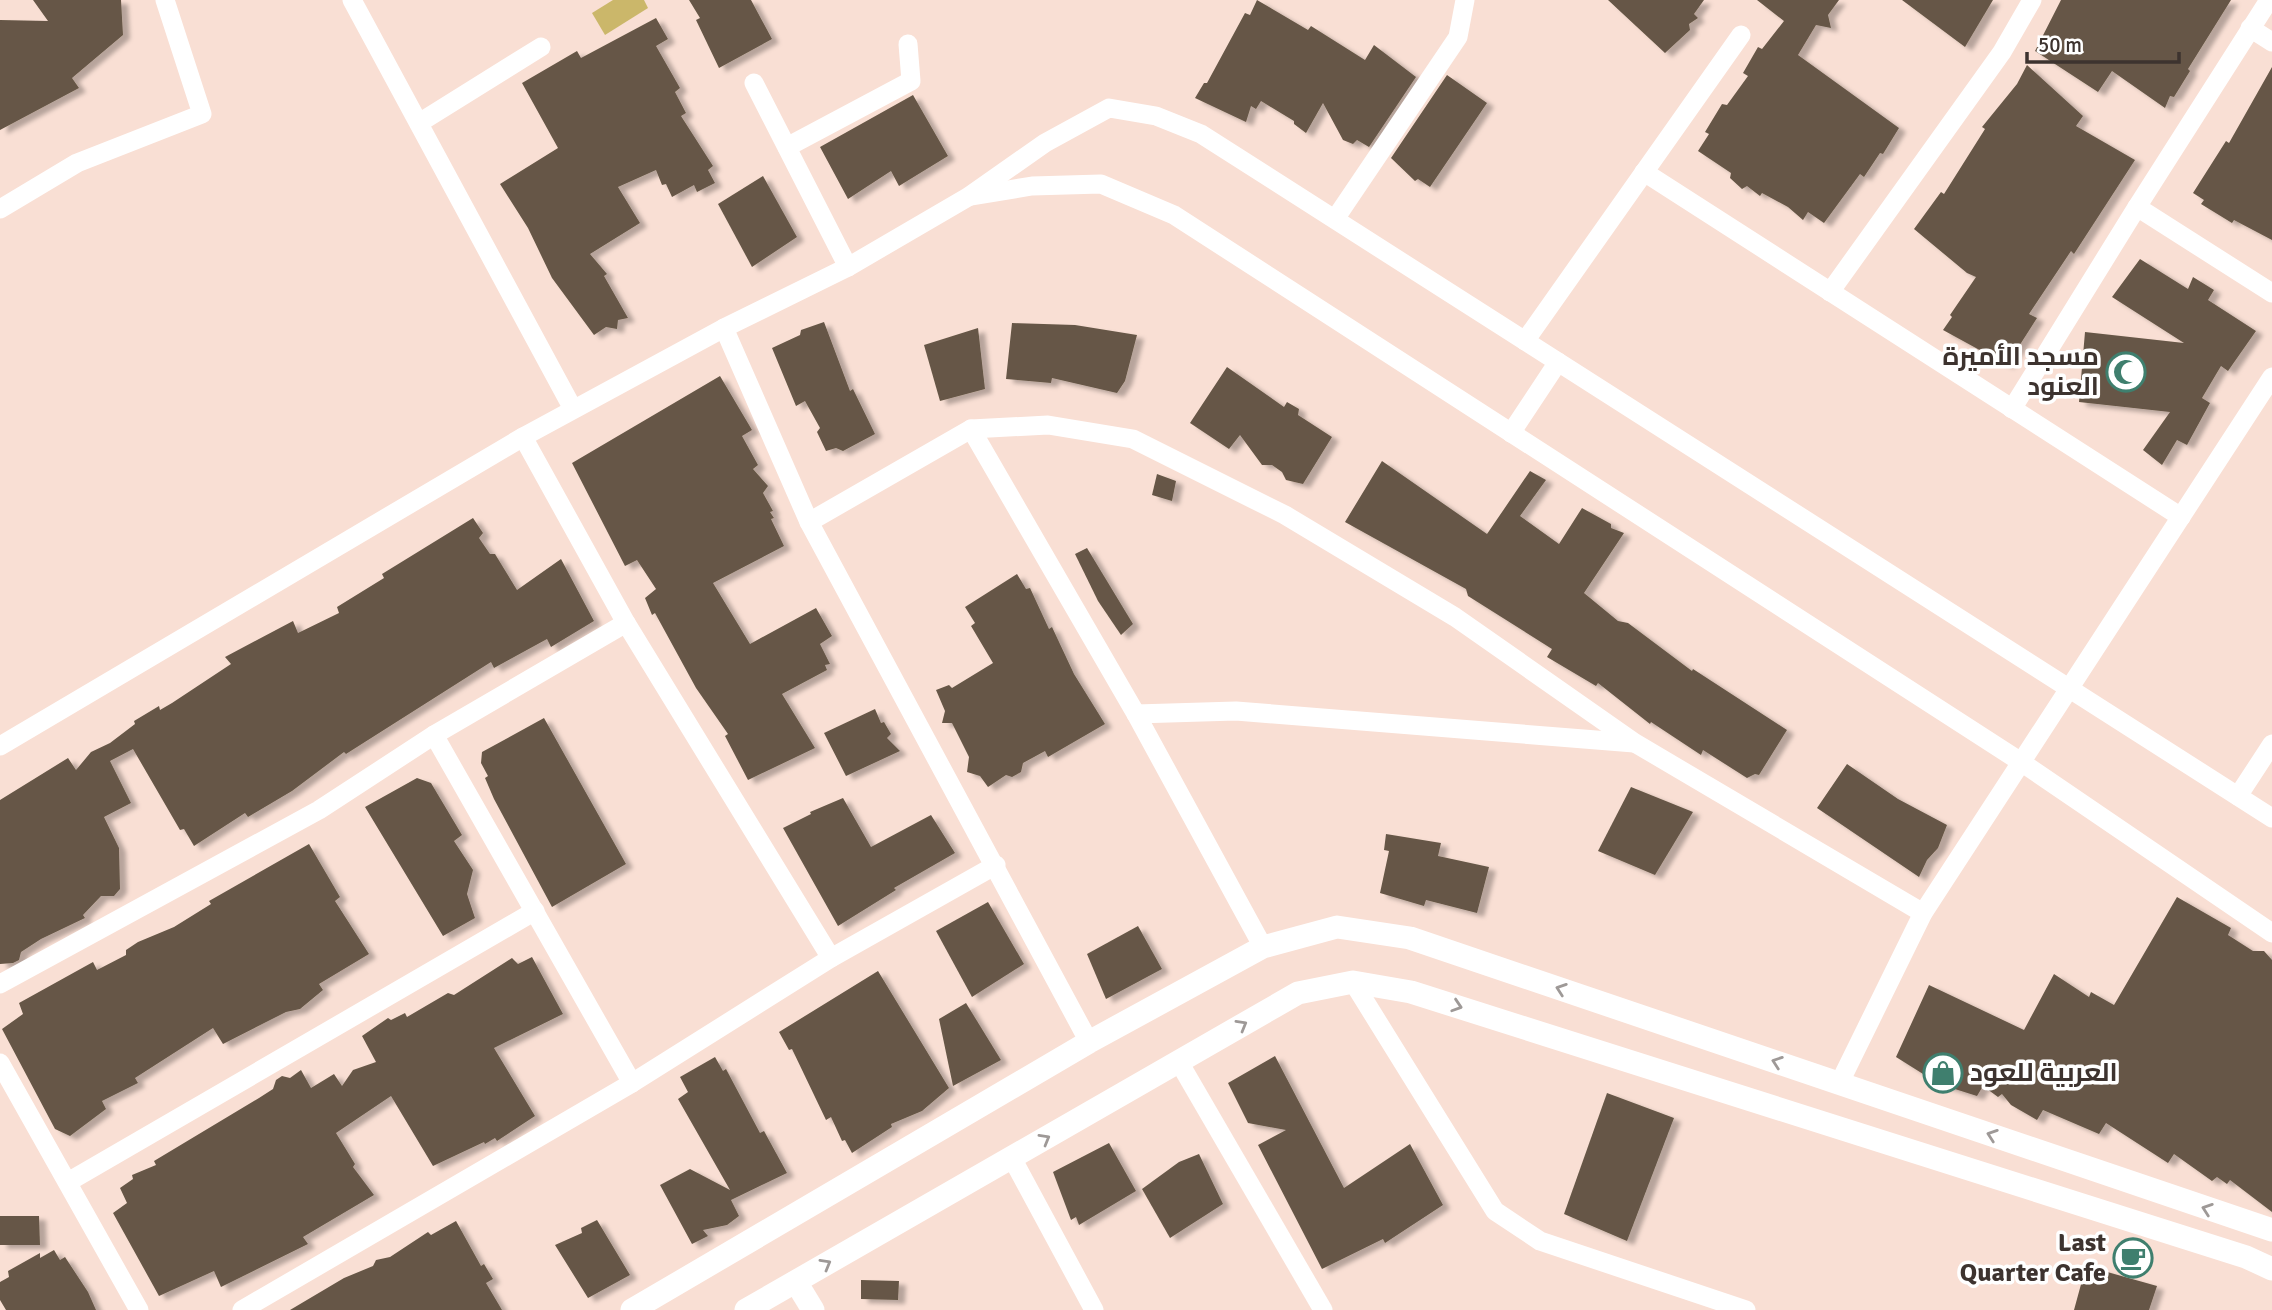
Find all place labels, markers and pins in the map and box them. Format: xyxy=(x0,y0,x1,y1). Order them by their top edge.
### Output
place label: مسجد الأميرة العنود xyxy=(1943,341,2099,403)
mosque icon: مسجد الأميرة العنود xyxy=(2105,351,2147,393)
shop icon: العربية للعود xyxy=(1922,1052,1964,1094)
place label: العربية للعود xyxy=(1970,1057,2118,1089)
place label: Last Quarter Cafe xyxy=(1960,1227,2106,1289)
cafe icon: Last Quarter Cafe xyxy=(2112,1237,2154,1279)

